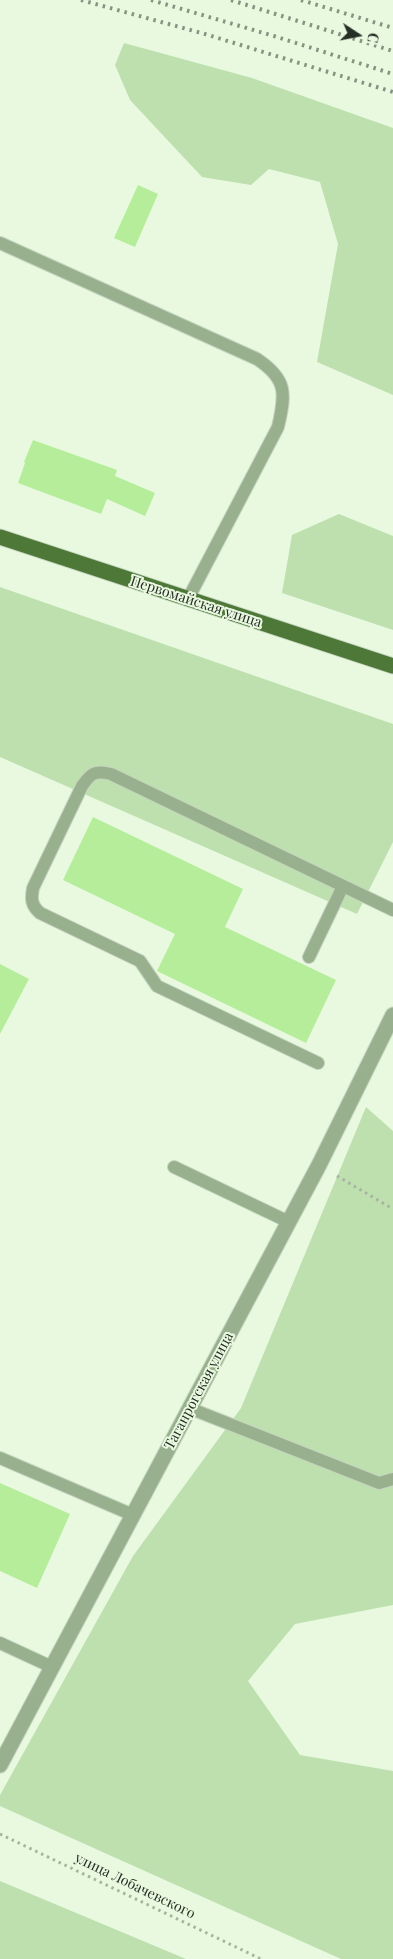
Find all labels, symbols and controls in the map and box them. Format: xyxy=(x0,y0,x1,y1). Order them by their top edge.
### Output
north arrow xyxy=(333,10,383,60)
text: С xyxy=(363,31,383,45)
street label: Первомайская улица xyxy=(128,573,264,631)
street label: Таганрогская улица xyxy=(161,1329,237,1453)
street label: улица Лобачевского xyxy=(72,1850,198,1922)

